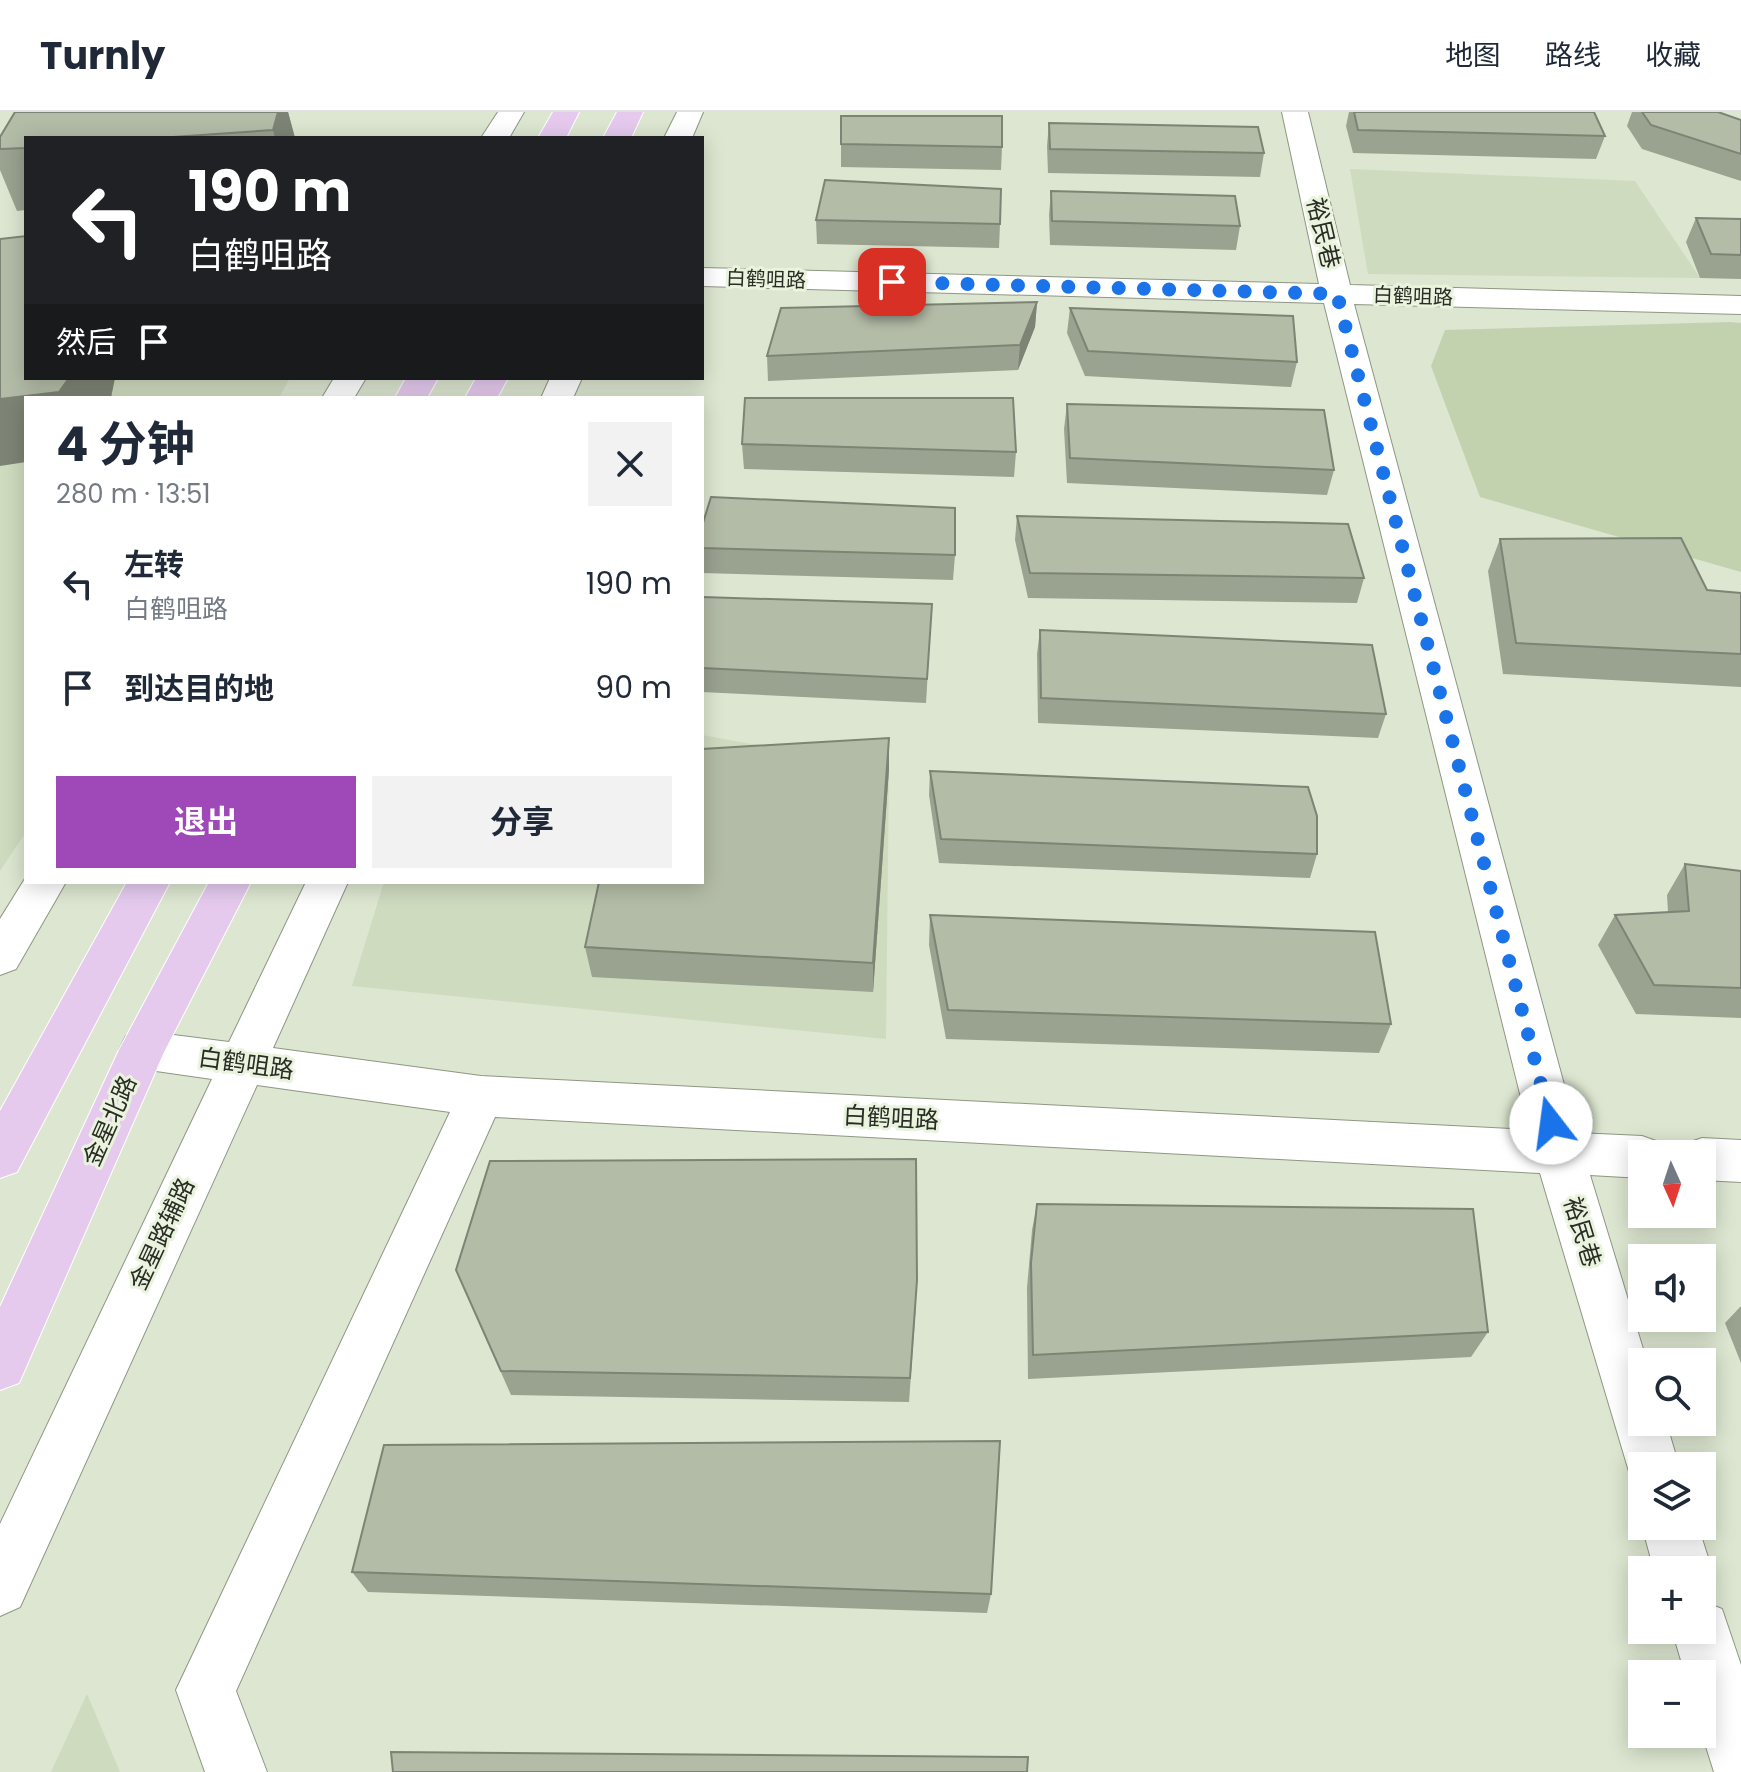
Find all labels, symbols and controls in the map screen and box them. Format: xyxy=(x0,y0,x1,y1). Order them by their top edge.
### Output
text: Turnly xyxy=(40,29,165,82)
text: 地图 xyxy=(1445,36,1501,75)
text: 路线 xyxy=(1545,36,1601,75)
text: 收藏 xyxy=(1645,36,1701,75)
text: 190 m xyxy=(188,152,351,231)
icon: left xyxy=(56,168,160,272)
street label: 裕民巷 xyxy=(1299,194,1348,272)
text: 白鹤咀路 xyxy=(188,230,332,281)
pin xyxy=(858,248,926,316)
icon: arrive xyxy=(870,260,914,304)
street label: 白鹤咀路 xyxy=(726,264,806,294)
street label: 白鹤咀路 xyxy=(1373,281,1453,311)
icon: arrive xyxy=(132,320,176,364)
text: 然后 xyxy=(56,321,116,364)
text: 4 分钟 xyxy=(56,411,195,478)
button: close xyxy=(588,422,672,506)
text: 280 m · 13:51 xyxy=(56,476,211,512)
text: 左转 xyxy=(124,543,184,586)
icon: left xyxy=(56,562,100,606)
text: 190 m xyxy=(586,562,672,605)
text: 白鹤咀路 xyxy=(124,591,228,627)
icon: arrive xyxy=(56,666,100,710)
text: 90 m xyxy=(595,666,672,709)
text: 到达目的地 xyxy=(124,667,274,710)
button: 退出 xyxy=(56,776,356,868)
button: 分享 xyxy=(372,776,672,868)
street label: 白鹤咀路 xyxy=(196,1040,296,1087)
street label: 金星北路 xyxy=(75,1070,144,1171)
position arrow xyxy=(1509,1081,1593,1165)
street label: 白鹤咀路 xyxy=(842,1099,940,1136)
north arrow xyxy=(1628,1140,1716,1228)
map controls xyxy=(1628,1140,1716,1748)
street label: 金星路辅路 xyxy=(121,1172,202,1295)
street label: 裕民巷 xyxy=(1556,1193,1609,1271)
button: sound xyxy=(1628,1244,1716,1332)
button: search xyxy=(1628,1348,1716,1436)
button: layers xyxy=(1628,1452,1716,1540)
button: + xyxy=(1628,1556,1716,1644)
button: − xyxy=(1628,1660,1716,1748)

